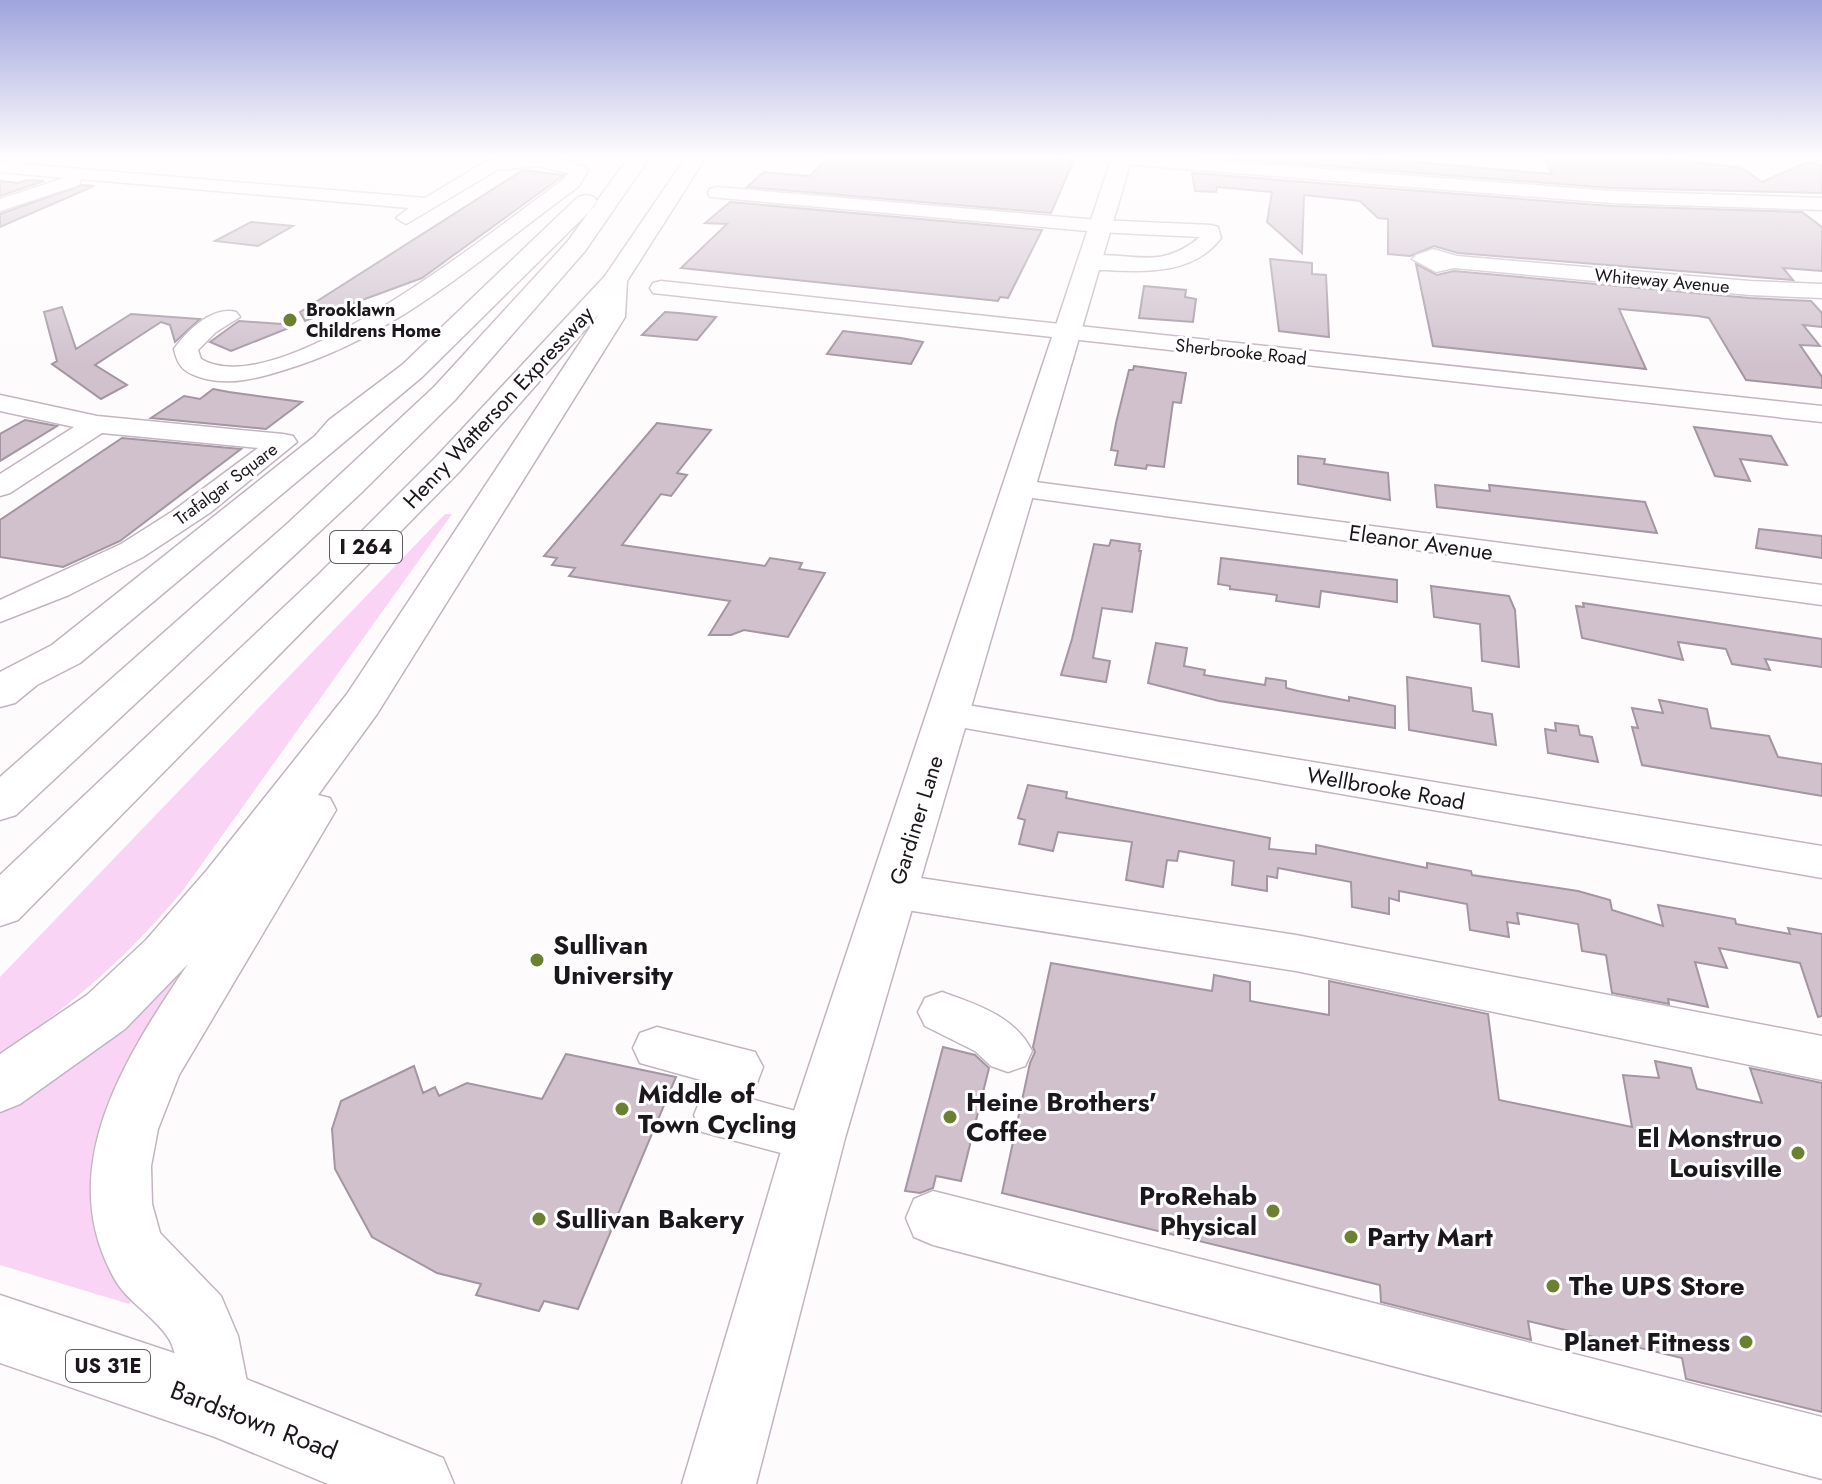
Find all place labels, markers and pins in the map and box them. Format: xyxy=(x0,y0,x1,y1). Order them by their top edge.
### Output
place label: Brooklawn Childrens Home xyxy=(306,297,441,344)
marker: Brooklawn Childrens Home xyxy=(281,311,299,329)
place label: Sullivan University xyxy=(553,926,674,994)
marker: Sullivan University xyxy=(528,951,546,969)
place label: Middle of Town Cycling xyxy=(638,1075,797,1143)
place label: Heine Brothers' Coffee xyxy=(966,1083,1157,1151)
marker: Middle of Town Cycling xyxy=(613,1100,631,1118)
marker: Heine Brothers' Coffee xyxy=(941,1108,959,1126)
place label: El Monstruo Louisville xyxy=(1637,1119,1782,1187)
marker: El Monstruo Louisville xyxy=(1789,1144,1807,1162)
place label: ProRehab Physical xyxy=(1139,1177,1257,1245)
place label: Sullivan Bakery xyxy=(555,1200,744,1238)
marker: ProRehab Physical xyxy=(1264,1202,1282,1220)
marker: Sullivan Bakery xyxy=(530,1210,548,1228)
place label: Party Mart xyxy=(1367,1218,1494,1256)
marker: Party Mart xyxy=(1342,1228,1360,1246)
place label: The UPS Store xyxy=(1569,1267,1745,1305)
marker: The UPS Store xyxy=(1544,1277,1562,1295)
place label: Planet Fitness xyxy=(1563,1323,1730,1361)
marker: Planet Fitness xyxy=(1737,1333,1755,1351)

